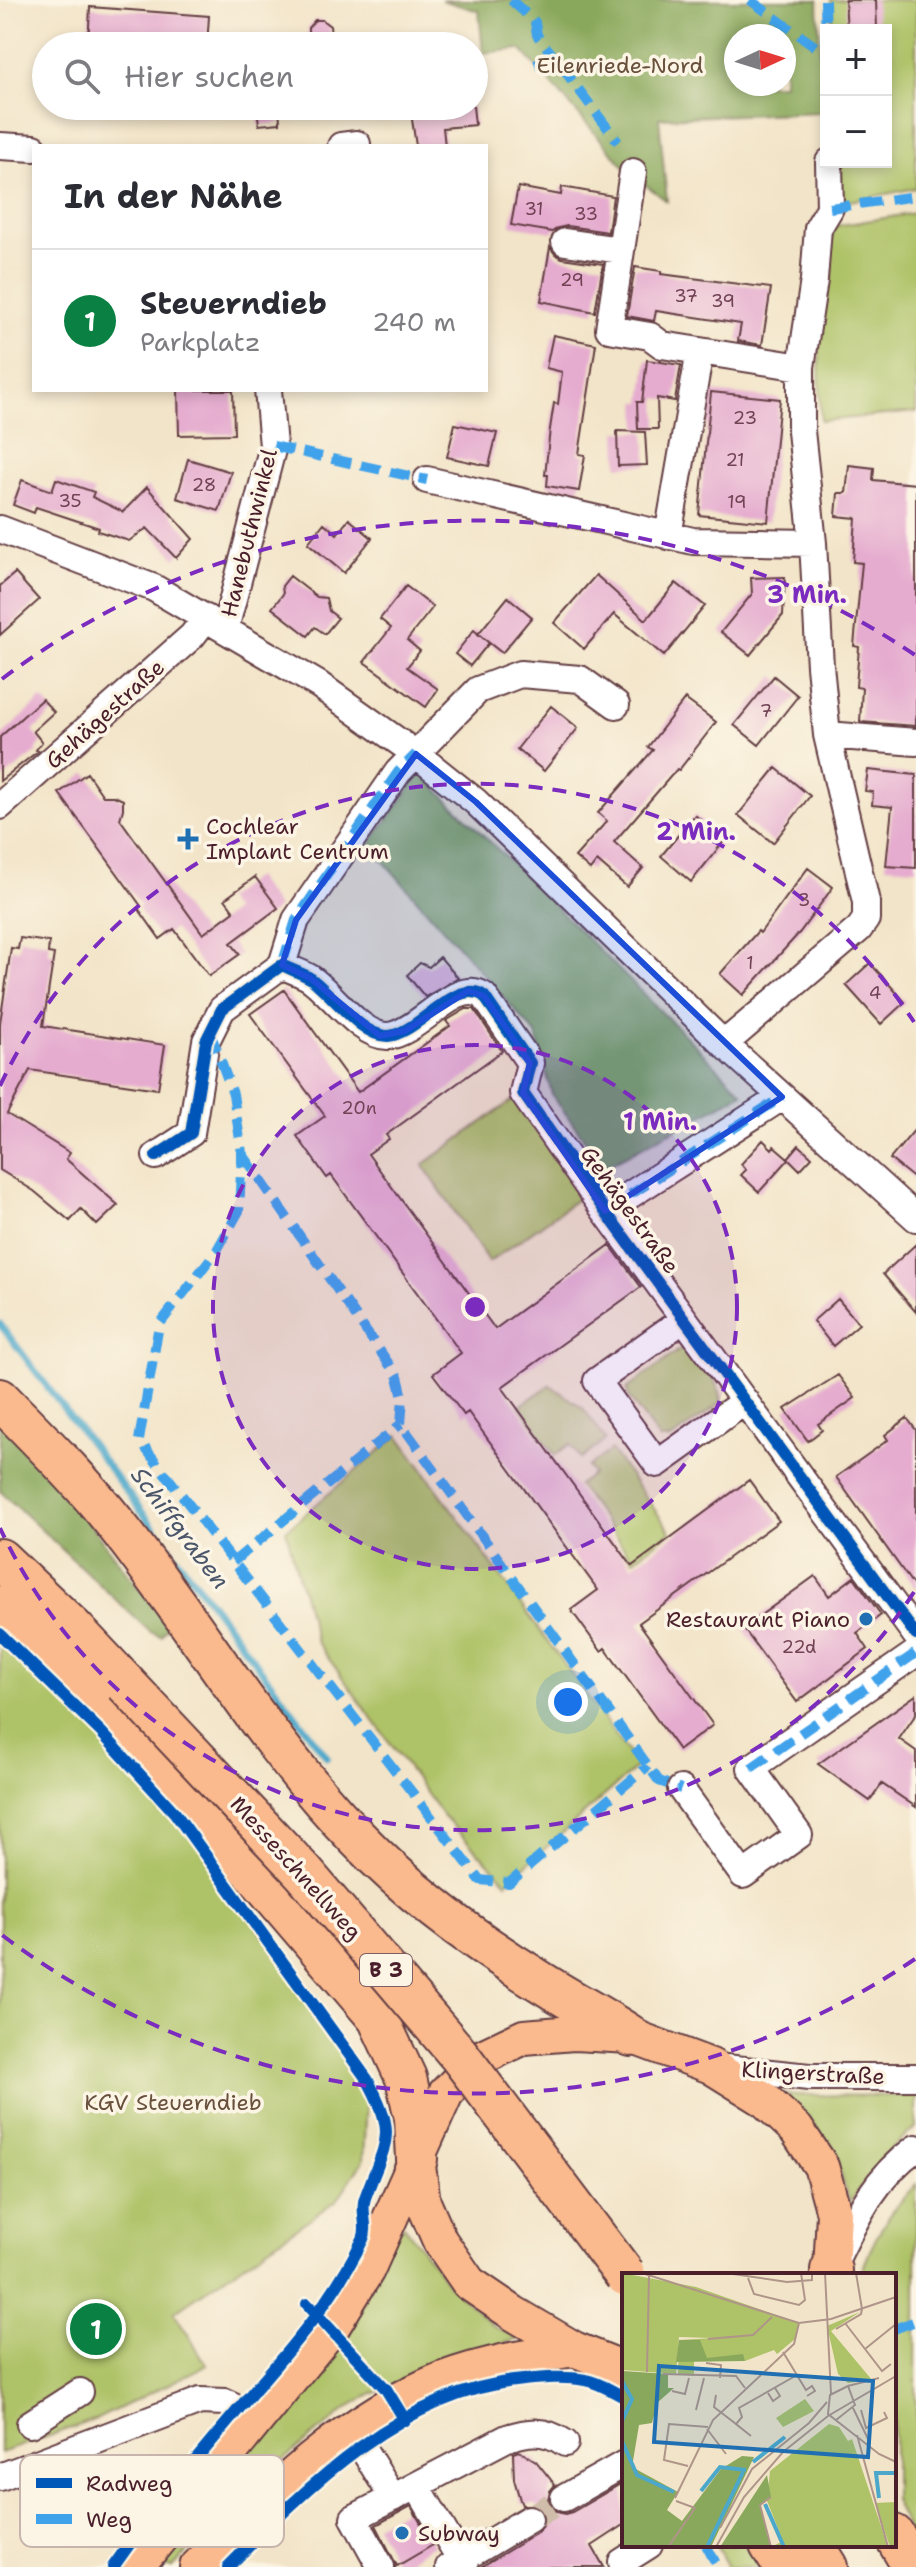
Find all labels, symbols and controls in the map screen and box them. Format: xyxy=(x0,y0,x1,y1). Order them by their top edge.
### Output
north arrow xyxy=(724,24,796,96)
map controls xyxy=(820,24,892,168)
button: + xyxy=(820,24,892,96)
search box xyxy=(32,32,488,120)
park label: Eilenriede-Nord xyxy=(537,51,703,80)
icon: search xyxy=(60,54,104,98)
text: Hier suchen xyxy=(124,56,294,97)
button: − xyxy=(820,96,892,168)
text: In der Nähe xyxy=(64,173,283,219)
house number: 31 xyxy=(524,197,544,221)
house number: 33 xyxy=(574,202,598,226)
house number: 29 xyxy=(560,268,584,292)
text: Steuerndieb xyxy=(140,283,327,324)
house number: 37 xyxy=(674,284,698,308)
house number: 39 xyxy=(711,289,735,313)
text: 1 xyxy=(84,304,96,339)
text: 240 m xyxy=(372,304,456,339)
text: Parkplatz xyxy=(140,324,260,359)
house number: 23 xyxy=(733,406,757,430)
street label: Hanebuthwinkel xyxy=(214,445,284,620)
house number: 21 xyxy=(725,448,745,472)
house number: 28 xyxy=(192,473,216,497)
house number: 35 xyxy=(58,489,82,513)
house number: 19 xyxy=(727,490,747,514)
text: 3 Min. xyxy=(767,579,847,611)
street label: Gehägestraße xyxy=(39,653,171,775)
house number: 7 xyxy=(760,699,772,723)
place label: Cochlear Implant Centrum xyxy=(206,812,389,866)
text: 2 Min. xyxy=(656,816,736,848)
marker: Cochlear Implant Centrum xyxy=(177,828,199,850)
house number: 3 xyxy=(798,888,810,912)
house number: 1 xyxy=(746,951,754,975)
house number: 4 xyxy=(869,981,881,1005)
house number: 20n xyxy=(341,1096,377,1120)
text: 1 Min. xyxy=(623,1106,697,1138)
street label: Gehägestraße xyxy=(574,1141,686,1279)
centre of rings xyxy=(461,1293,489,1321)
water label: Schiffgraben xyxy=(124,1460,236,1596)
place label: Restaurant Piano xyxy=(666,1605,850,1634)
marker: Restaurant Piano xyxy=(857,1610,875,1628)
house number: 22d xyxy=(782,1635,816,1659)
your location xyxy=(548,1682,588,1722)
street label: Messeschnellweg xyxy=(224,1790,368,1946)
road number: B 3 xyxy=(360,1954,412,1986)
street label: Klingerstraße xyxy=(741,2055,885,2091)
park label: KGV Steuerndieb xyxy=(84,2088,262,2117)
inset map xyxy=(622,2273,896,2547)
pin: 1 xyxy=(70,2299,122,2359)
legend xyxy=(20,2455,284,2547)
text: Radweg xyxy=(86,2469,173,2498)
text: Weg xyxy=(86,2505,132,2534)
place label: Subway xyxy=(418,2519,500,2548)
marker: Subway xyxy=(393,2524,411,2542)

